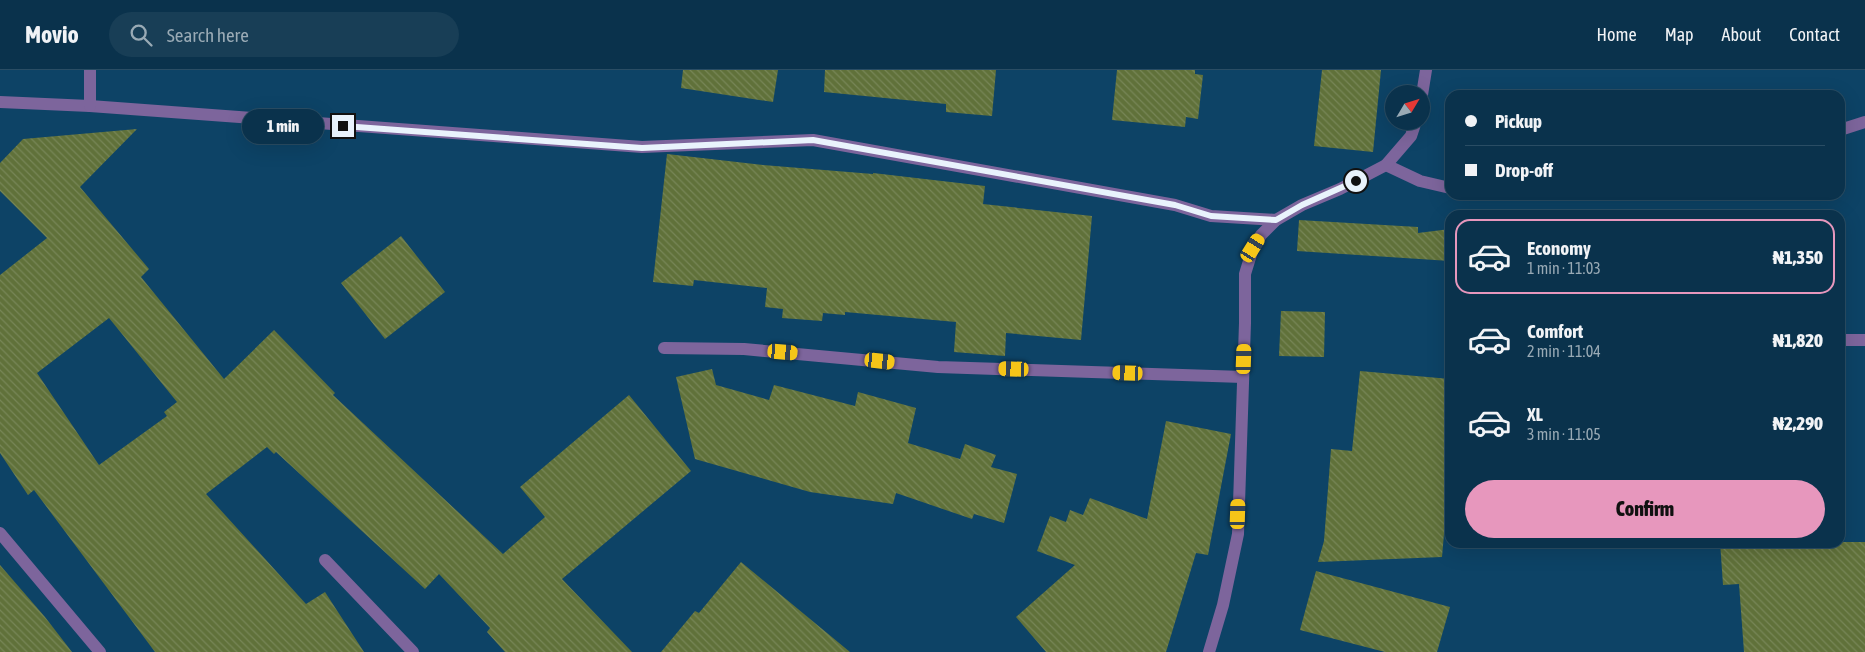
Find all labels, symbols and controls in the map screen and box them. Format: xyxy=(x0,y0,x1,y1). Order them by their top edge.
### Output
search box xyxy=(109,12,459,57)
text: Movio xyxy=(25,21,79,48)
icon: search xyxy=(127,21,155,49)
text: Search here xyxy=(167,24,249,46)
text: Home xyxy=(1597,24,1637,45)
text: Map xyxy=(1665,24,1694,45)
text: About xyxy=(1722,24,1761,45)
text: Contact xyxy=(1789,24,1840,45)
north arrow xyxy=(1385,85,1430,130)
map controls xyxy=(1385,85,1430,130)
callout: 1 min xyxy=(243,108,326,144)
text: Pickup xyxy=(1495,110,1542,132)
route end xyxy=(332,115,354,137)
text: 1 min xyxy=(267,117,299,135)
text: Drop-off xyxy=(1495,159,1553,181)
route start xyxy=(1345,170,1367,192)
car xyxy=(1238,231,1267,265)
icon: car xyxy=(1467,234,1512,279)
text: Economy xyxy=(1527,237,1591,259)
text: ₦1,350 xyxy=(1773,246,1823,268)
text: 1 min · 11:03 xyxy=(1527,259,1601,277)
icon: car xyxy=(1467,317,1512,362)
text: Comfort xyxy=(1527,320,1583,342)
text: ₦1,820 xyxy=(1773,329,1823,351)
text: 2 min · 11:04 xyxy=(1527,342,1601,360)
car xyxy=(767,343,798,361)
car xyxy=(1235,344,1252,374)
car xyxy=(864,352,895,370)
car xyxy=(998,361,1029,377)
car xyxy=(1112,365,1143,381)
icon: car xyxy=(1467,400,1512,445)
text: XL xyxy=(1527,403,1543,425)
text: ₦2,290 xyxy=(1773,412,1823,434)
text: 3 min · 11:05 xyxy=(1527,425,1601,443)
button: Confirm xyxy=(1465,480,1825,538)
car xyxy=(1229,499,1246,529)

